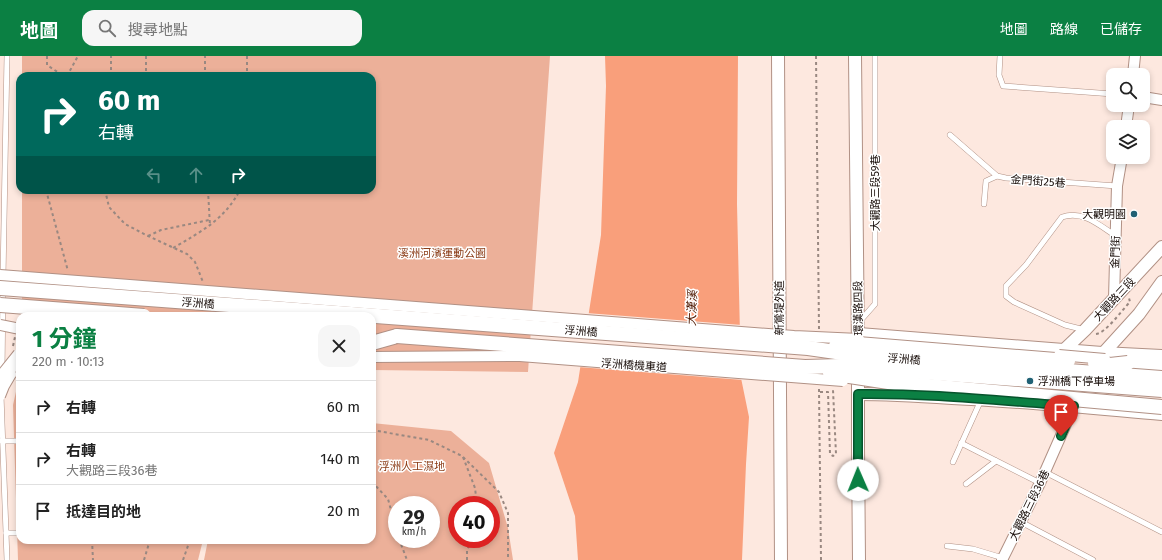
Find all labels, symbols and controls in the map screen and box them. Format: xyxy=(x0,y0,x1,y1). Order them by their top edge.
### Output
search box xyxy=(82,10,362,46)
icon: search xyxy=(96,17,118,39)
text: 地圖 xyxy=(20,19,58,42)
text: 搜尋地點 xyxy=(128,21,188,39)
text: 地圖 xyxy=(1000,21,1028,38)
text: 路線 xyxy=(1050,21,1078,38)
text: 已儲存 xyxy=(1100,21,1142,38)
map controls xyxy=(1106,68,1150,164)
button: search xyxy=(1106,68,1150,112)
text: 60 m xyxy=(98,84,160,117)
icon: right xyxy=(32,88,84,140)
button: layers xyxy=(1106,120,1150,164)
text: 右轉 xyxy=(98,122,134,144)
street label: 大觀路三段59巷 xyxy=(869,154,882,232)
icon: left xyxy=(143,164,165,186)
icon: ahead xyxy=(185,164,207,186)
icon: right xyxy=(227,164,249,186)
street label: 金門街25巷 xyxy=(1010,173,1066,190)
place label: 大觀明園 xyxy=(1082,208,1126,221)
marker: 大觀明園 xyxy=(1129,209,1139,219)
street label: 金門街 xyxy=(1108,235,1123,269)
park label: 溪洲河濱運動公園 xyxy=(398,247,486,260)
street label: 大觀路三段 xyxy=(1091,275,1138,324)
street label: 環漢路四段 xyxy=(852,280,865,336)
street label: 新鶯堤外道 xyxy=(773,281,786,336)
water label: 大漢溪 xyxy=(684,288,700,326)
street label: 浮洲橋 xyxy=(181,296,215,311)
street label: 浮洲橋 xyxy=(564,324,598,339)
text: 1 分鐘 xyxy=(32,325,97,353)
button: close xyxy=(318,325,360,367)
street label: 浮洲橋 xyxy=(887,352,921,367)
text: 220 m · 10:13 xyxy=(32,354,104,369)
street label: 浮洲橋機車道 xyxy=(601,357,667,374)
place label: 浮洲橋下停車場 xyxy=(1038,375,1115,388)
marker: 浮洲橋下停車場 xyxy=(1025,376,1035,386)
pin xyxy=(1044,395,1078,436)
icon: right xyxy=(32,396,54,418)
text: 60 m xyxy=(327,398,360,416)
text: 右轉 xyxy=(66,399,96,417)
icon: arrive xyxy=(1050,401,1072,423)
text: 右轉 xyxy=(66,442,96,460)
icon: right xyxy=(32,448,54,470)
text: 140 m xyxy=(320,450,360,468)
position arrow xyxy=(837,459,879,501)
park label: 浮洲人工濕地 xyxy=(379,460,445,473)
text: 大觀路三段36巷 xyxy=(66,463,157,478)
street label: 大觀路三段36巷 xyxy=(1007,468,1052,543)
speed limit sign: 40 xyxy=(448,496,500,548)
icon: arrive xyxy=(32,500,54,522)
text: 20 m xyxy=(327,502,360,520)
text: 抵達目的地 xyxy=(66,503,141,521)
text: 29 xyxy=(403,505,425,529)
text: km/h xyxy=(402,526,426,538)

